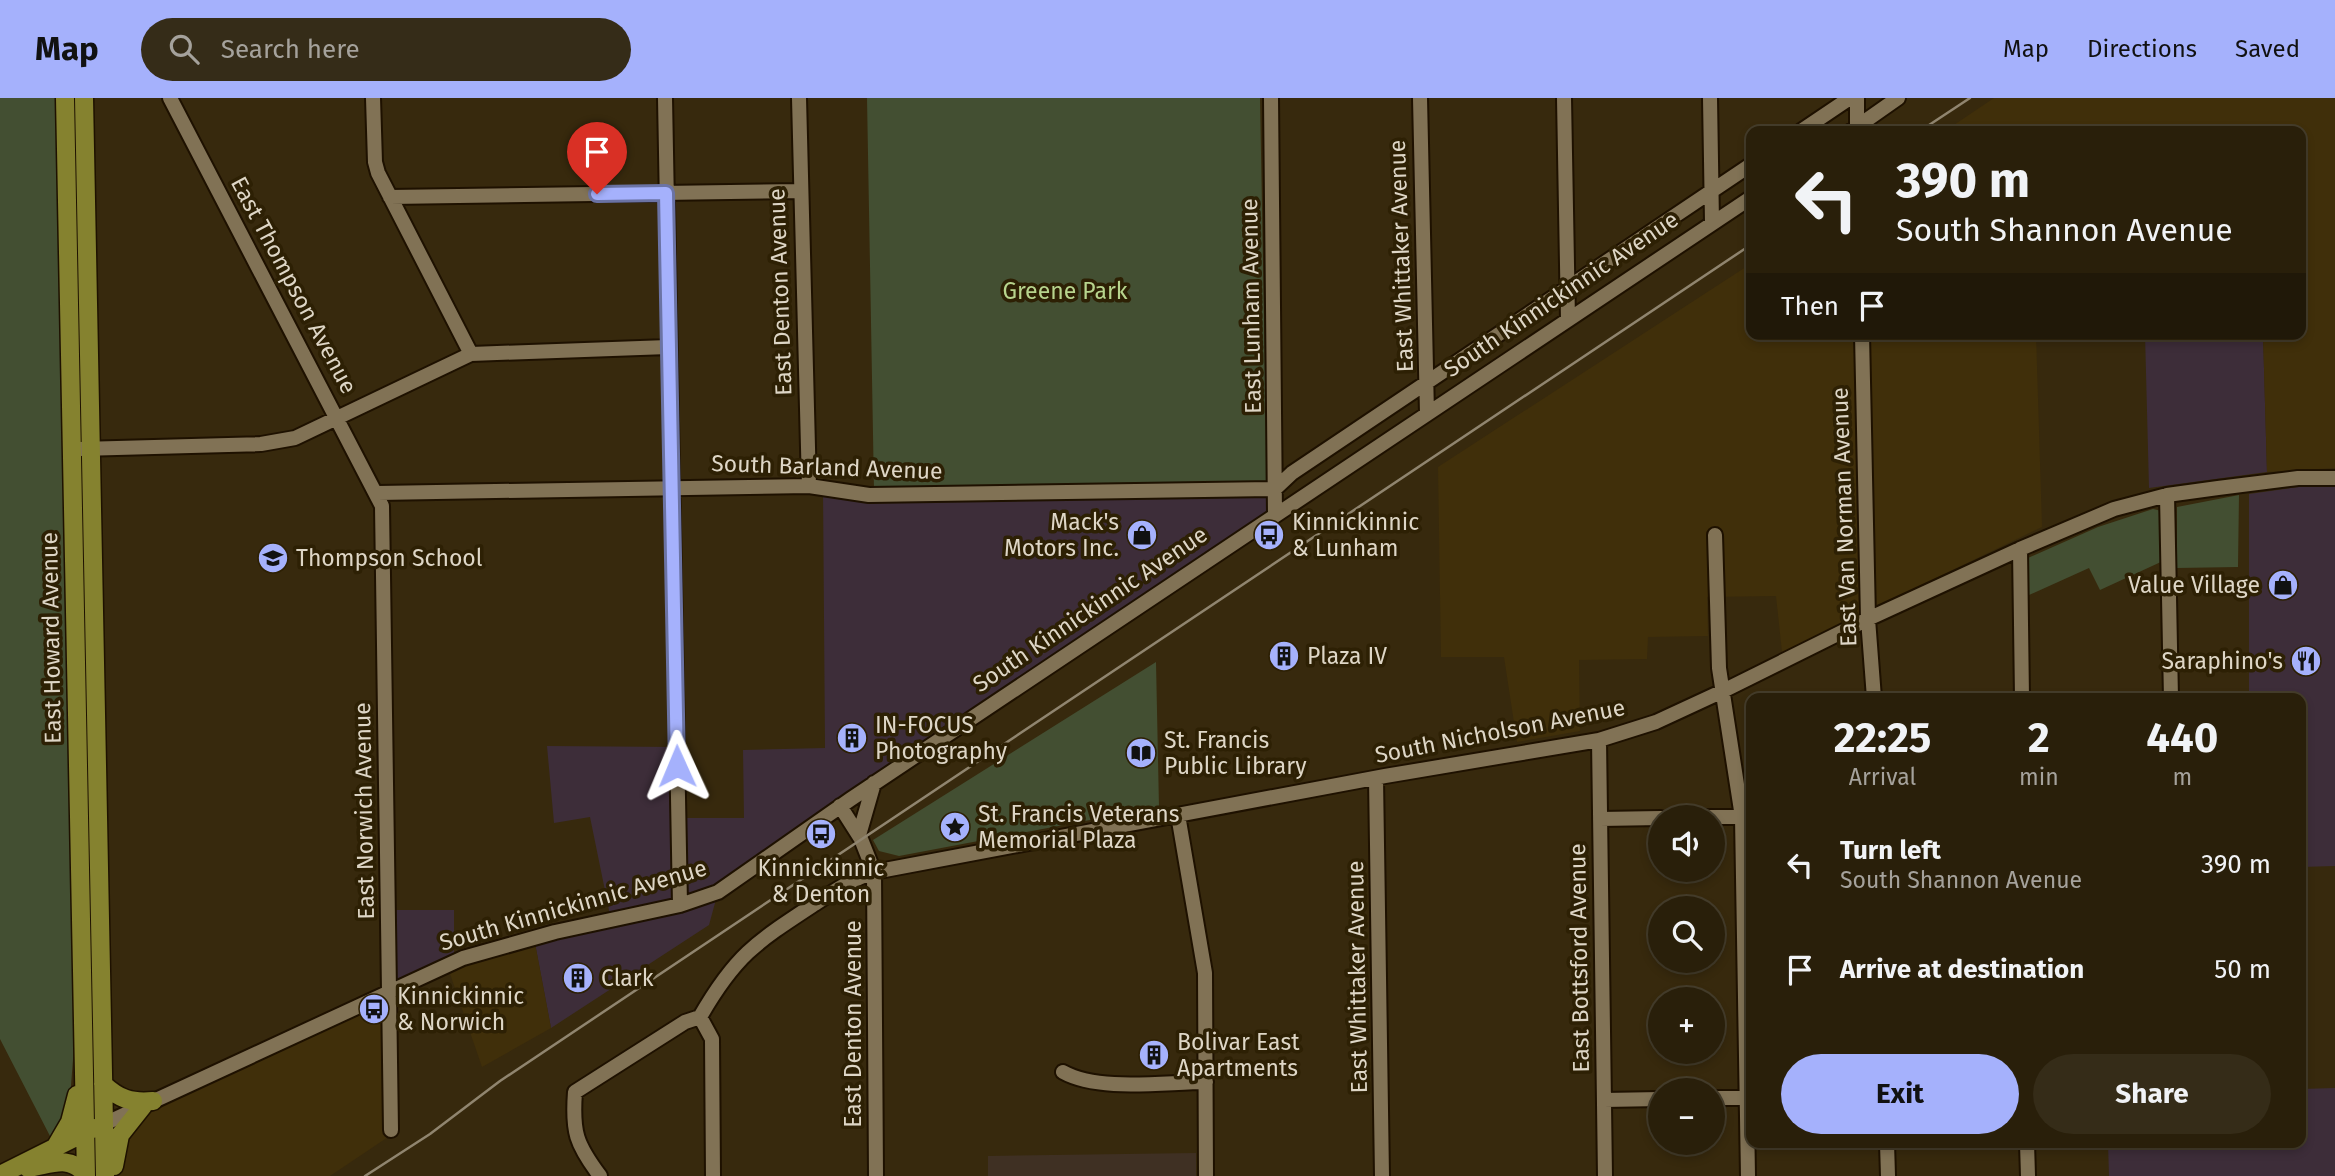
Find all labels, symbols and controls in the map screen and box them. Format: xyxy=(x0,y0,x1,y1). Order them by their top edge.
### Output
search box xyxy=(141,18,631,81)
text: Map xyxy=(35,29,99,69)
icon: search xyxy=(165,30,203,68)
text: Search here xyxy=(221,34,360,65)
text: Map xyxy=(2003,35,2049,63)
text: Directions xyxy=(2087,35,2197,63)
text: Saved xyxy=(2235,35,2300,63)
pin xyxy=(567,122,627,194)
icon: arrive xyxy=(578,133,616,171)
street label: East Whittaker Avenue xyxy=(1383,139,1419,373)
text: 390 m xyxy=(1896,151,2030,210)
icon: left xyxy=(1781,154,1872,245)
street label: East Thompson Avenue xyxy=(225,172,363,398)
street label: East Denton Avenue xyxy=(762,188,798,396)
street label: East Lunham Avenue xyxy=(1235,198,1267,414)
street label: South Kinnickinnic Avenue xyxy=(1438,205,1684,383)
text: South Shannon Avenue xyxy=(1896,211,2233,249)
park label: Greene Park xyxy=(1002,277,1128,305)
icon: arrive xyxy=(1853,287,1891,325)
text: Then xyxy=(1781,291,1839,322)
street label: East Van Norman Avenue xyxy=(1825,387,1863,647)
street label: South Barland Avenue xyxy=(711,449,943,485)
place label: Mack's Motors Inc. xyxy=(1004,508,1119,562)
place label: Kinnickinnic & Lunham xyxy=(1292,508,1419,562)
shop icon: Mack's Motors Inc. xyxy=(1125,518,1159,552)
bus stop icon: Kinnickinnic & Lunham xyxy=(1252,518,1286,552)
street label: South Kinnickinnic Avenue xyxy=(967,520,1213,698)
street label: East Howard Avenue xyxy=(35,532,67,744)
school or university icon: Thompson School xyxy=(256,541,290,575)
place label: Thompson School xyxy=(296,544,483,572)
shop icon: Value Village xyxy=(2266,568,2300,602)
place label: Value Village xyxy=(2128,571,2260,599)
building icon: Plaza IV xyxy=(1267,639,1301,673)
place label: Plaza IV xyxy=(1307,642,1387,670)
restaurant icon: Saraphino's xyxy=(2289,644,2323,678)
place label: Saraphino's xyxy=(2162,647,2283,675)
street label: South Nicholson Avenue xyxy=(1373,693,1627,769)
street label: East Norwich Avenue xyxy=(348,702,380,920)
place label: IN-FOCUS Photography xyxy=(875,711,1008,765)
text: 22:25 xyxy=(1834,713,1931,763)
text: 2 xyxy=(2028,713,2050,763)
text: 440 xyxy=(2146,713,2218,763)
building icon: IN-FOCUS Photography xyxy=(835,721,869,755)
place label: St. Francis Public Library xyxy=(1164,726,1307,780)
position arrow xyxy=(640,729,714,803)
library icon: St. Francis Public Library xyxy=(1124,736,1158,770)
text: Arrival xyxy=(1849,763,1916,791)
text: min xyxy=(2019,763,2059,791)
text: m xyxy=(2172,763,2192,791)
place label: St. Francis Veterans Memorial Plaza xyxy=(978,800,1179,854)
map controls xyxy=(1648,805,1725,1155)
button: sound xyxy=(1648,805,1725,882)
place icon: St. Francis Veterans Memorial Plaza xyxy=(938,810,972,844)
bus stop icon: Kinnickinnic & Denton xyxy=(804,817,838,851)
text: Turn left xyxy=(1840,835,1941,866)
street label: East Bottsford Avenue xyxy=(1563,843,1595,1073)
icon: left xyxy=(1781,846,1819,884)
text: 390 m xyxy=(2201,849,2271,880)
street label: South Kinnickinnic Avenue xyxy=(436,853,710,957)
place label: Kinnickinnic & Denton xyxy=(757,854,885,908)
street label: East Whittaker Avenue xyxy=(1341,860,1373,1094)
text: South Shannon Avenue xyxy=(1840,866,2082,894)
button: search xyxy=(1648,896,1725,973)
street label: East Denton Avenue xyxy=(839,920,867,1128)
icon: arrive xyxy=(1781,951,1819,989)
text: Arrive at destination xyxy=(1840,954,2084,985)
text: 50 m xyxy=(2214,954,2271,985)
building icon: Clark xyxy=(561,961,595,995)
place label: Clark xyxy=(601,964,654,992)
place label: Kinnickinnic & Norwich xyxy=(397,982,524,1036)
button: + xyxy=(1648,987,1725,1064)
bus stop icon: Kinnickinnic & Norwich xyxy=(357,992,391,1026)
place label: Bolivar East Apartments xyxy=(1177,1028,1300,1082)
building icon: Bolivar East Apartments xyxy=(1137,1038,1171,1072)
button: Exit xyxy=(1781,1054,2019,1134)
button: Share xyxy=(2033,1054,2271,1134)
button: − xyxy=(1648,1078,1725,1155)

